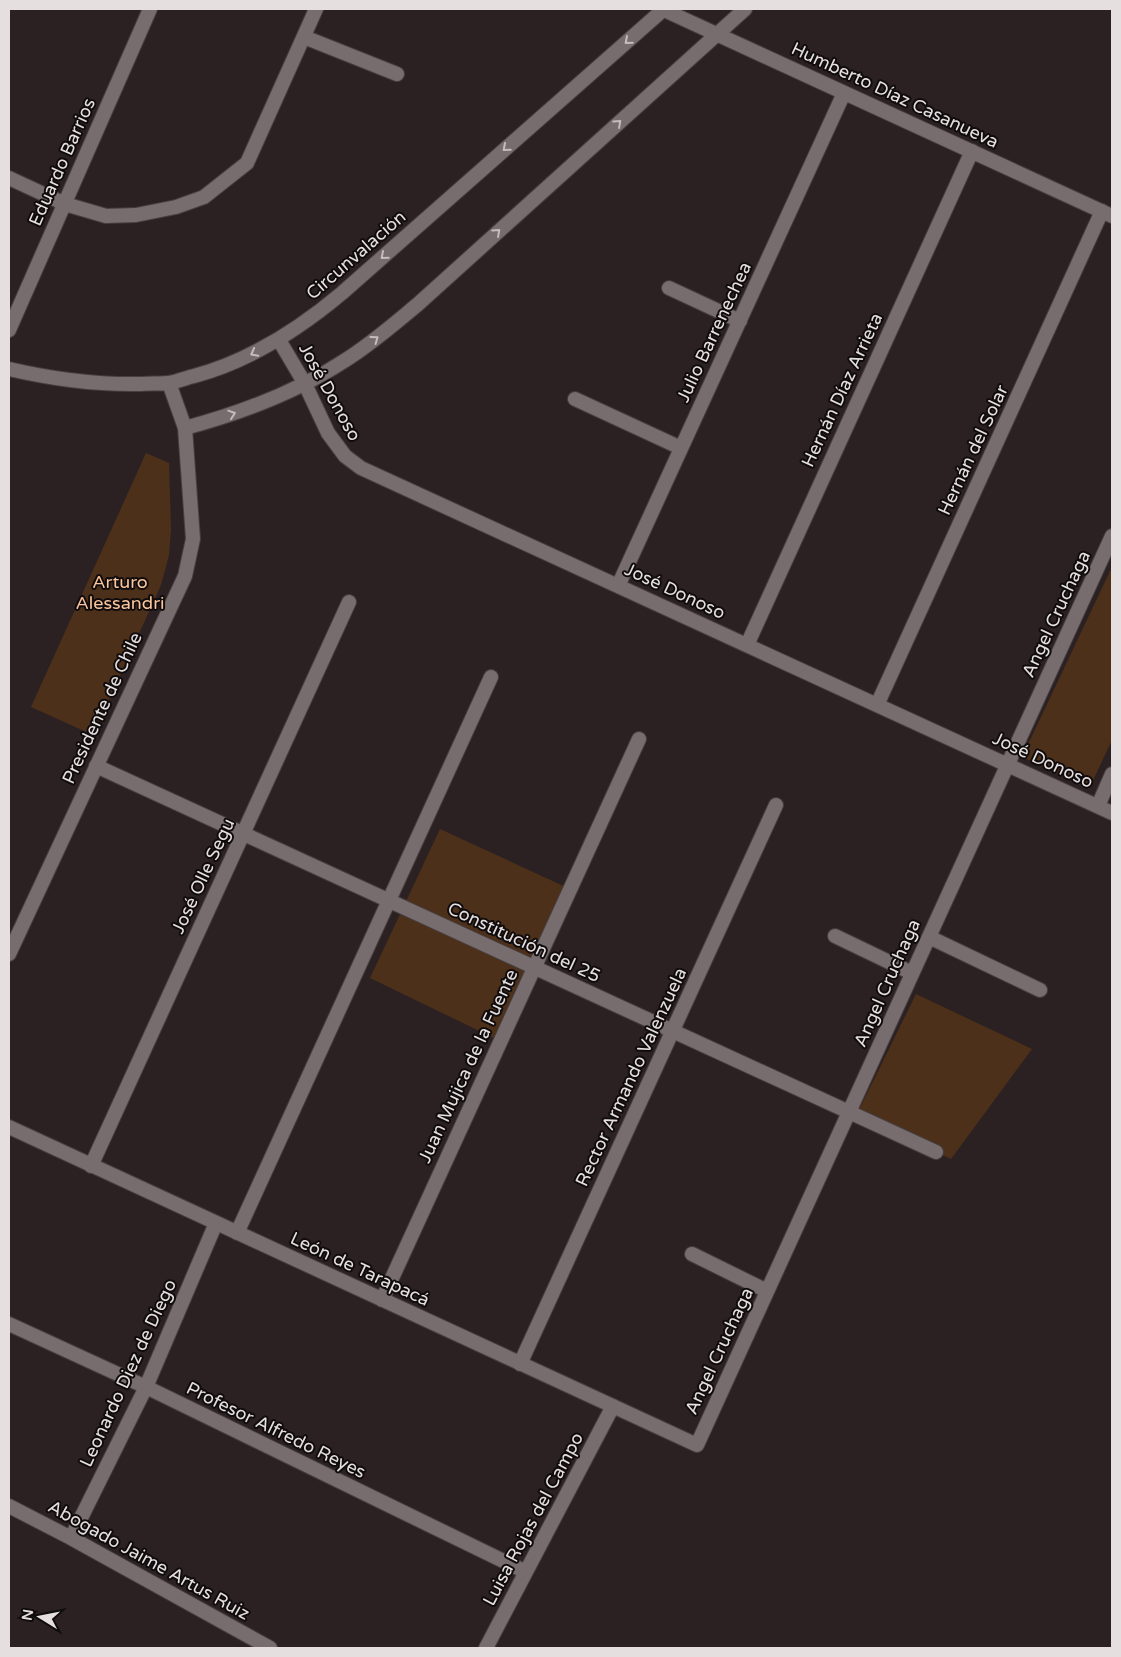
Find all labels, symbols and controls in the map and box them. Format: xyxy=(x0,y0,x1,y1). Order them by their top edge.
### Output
one-way arrow xyxy=(624,35,633,44)
street label: Humberto Díaz Casanueva xyxy=(788,37,1002,153)
street label: Eduardo Barrios xyxy=(24,95,100,229)
one-way arrow xyxy=(612,120,621,129)
one-way arrow xyxy=(502,143,511,152)
street label: Circunvalación xyxy=(302,206,410,304)
one-way arrow xyxy=(492,229,501,238)
one-way arrow xyxy=(380,250,389,259)
street label: Julio Barrenechea xyxy=(672,258,756,406)
street label: Hernán Díaz Arrieta xyxy=(797,309,887,471)
one-way arrow xyxy=(369,336,379,345)
street label: José Donoso xyxy=(294,339,366,445)
one-way arrow xyxy=(251,347,260,357)
street label: Hernán del Solar xyxy=(933,381,1013,519)
one-way arrow xyxy=(227,410,236,420)
street label: Angel Cruchaga xyxy=(1017,547,1095,681)
street label: José Donoso xyxy=(621,558,729,624)
park label: Arturo Alessandri xyxy=(75,571,165,614)
street label: Presidente de Chile xyxy=(57,629,147,787)
street label: José Donoso xyxy=(989,727,1097,793)
street label: José Olle Segu xyxy=(167,815,239,937)
street label: Constitución del 25 xyxy=(444,897,604,987)
street label: Angel Cruchaga xyxy=(849,916,925,1050)
street label: Rector Armando Valenzuela xyxy=(571,964,691,1190)
street label: Juan Mujica de la Fuente xyxy=(413,966,523,1166)
street label: León de Tarapacá xyxy=(287,1227,433,1311)
street label: Leonardo Diez de Diego xyxy=(75,1276,181,1470)
street label: Angel Cruchaga xyxy=(680,1284,758,1418)
street label: Profesor Alfredo Reyes xyxy=(183,1377,369,1483)
street label: Luisa Rojas del Campo xyxy=(478,1429,588,1609)
street label: Abogado Jaime Artus Ruiz xyxy=(44,1495,254,1625)
north arrow xyxy=(15,1592,65,1642)
text: N xyxy=(18,1608,37,1622)

